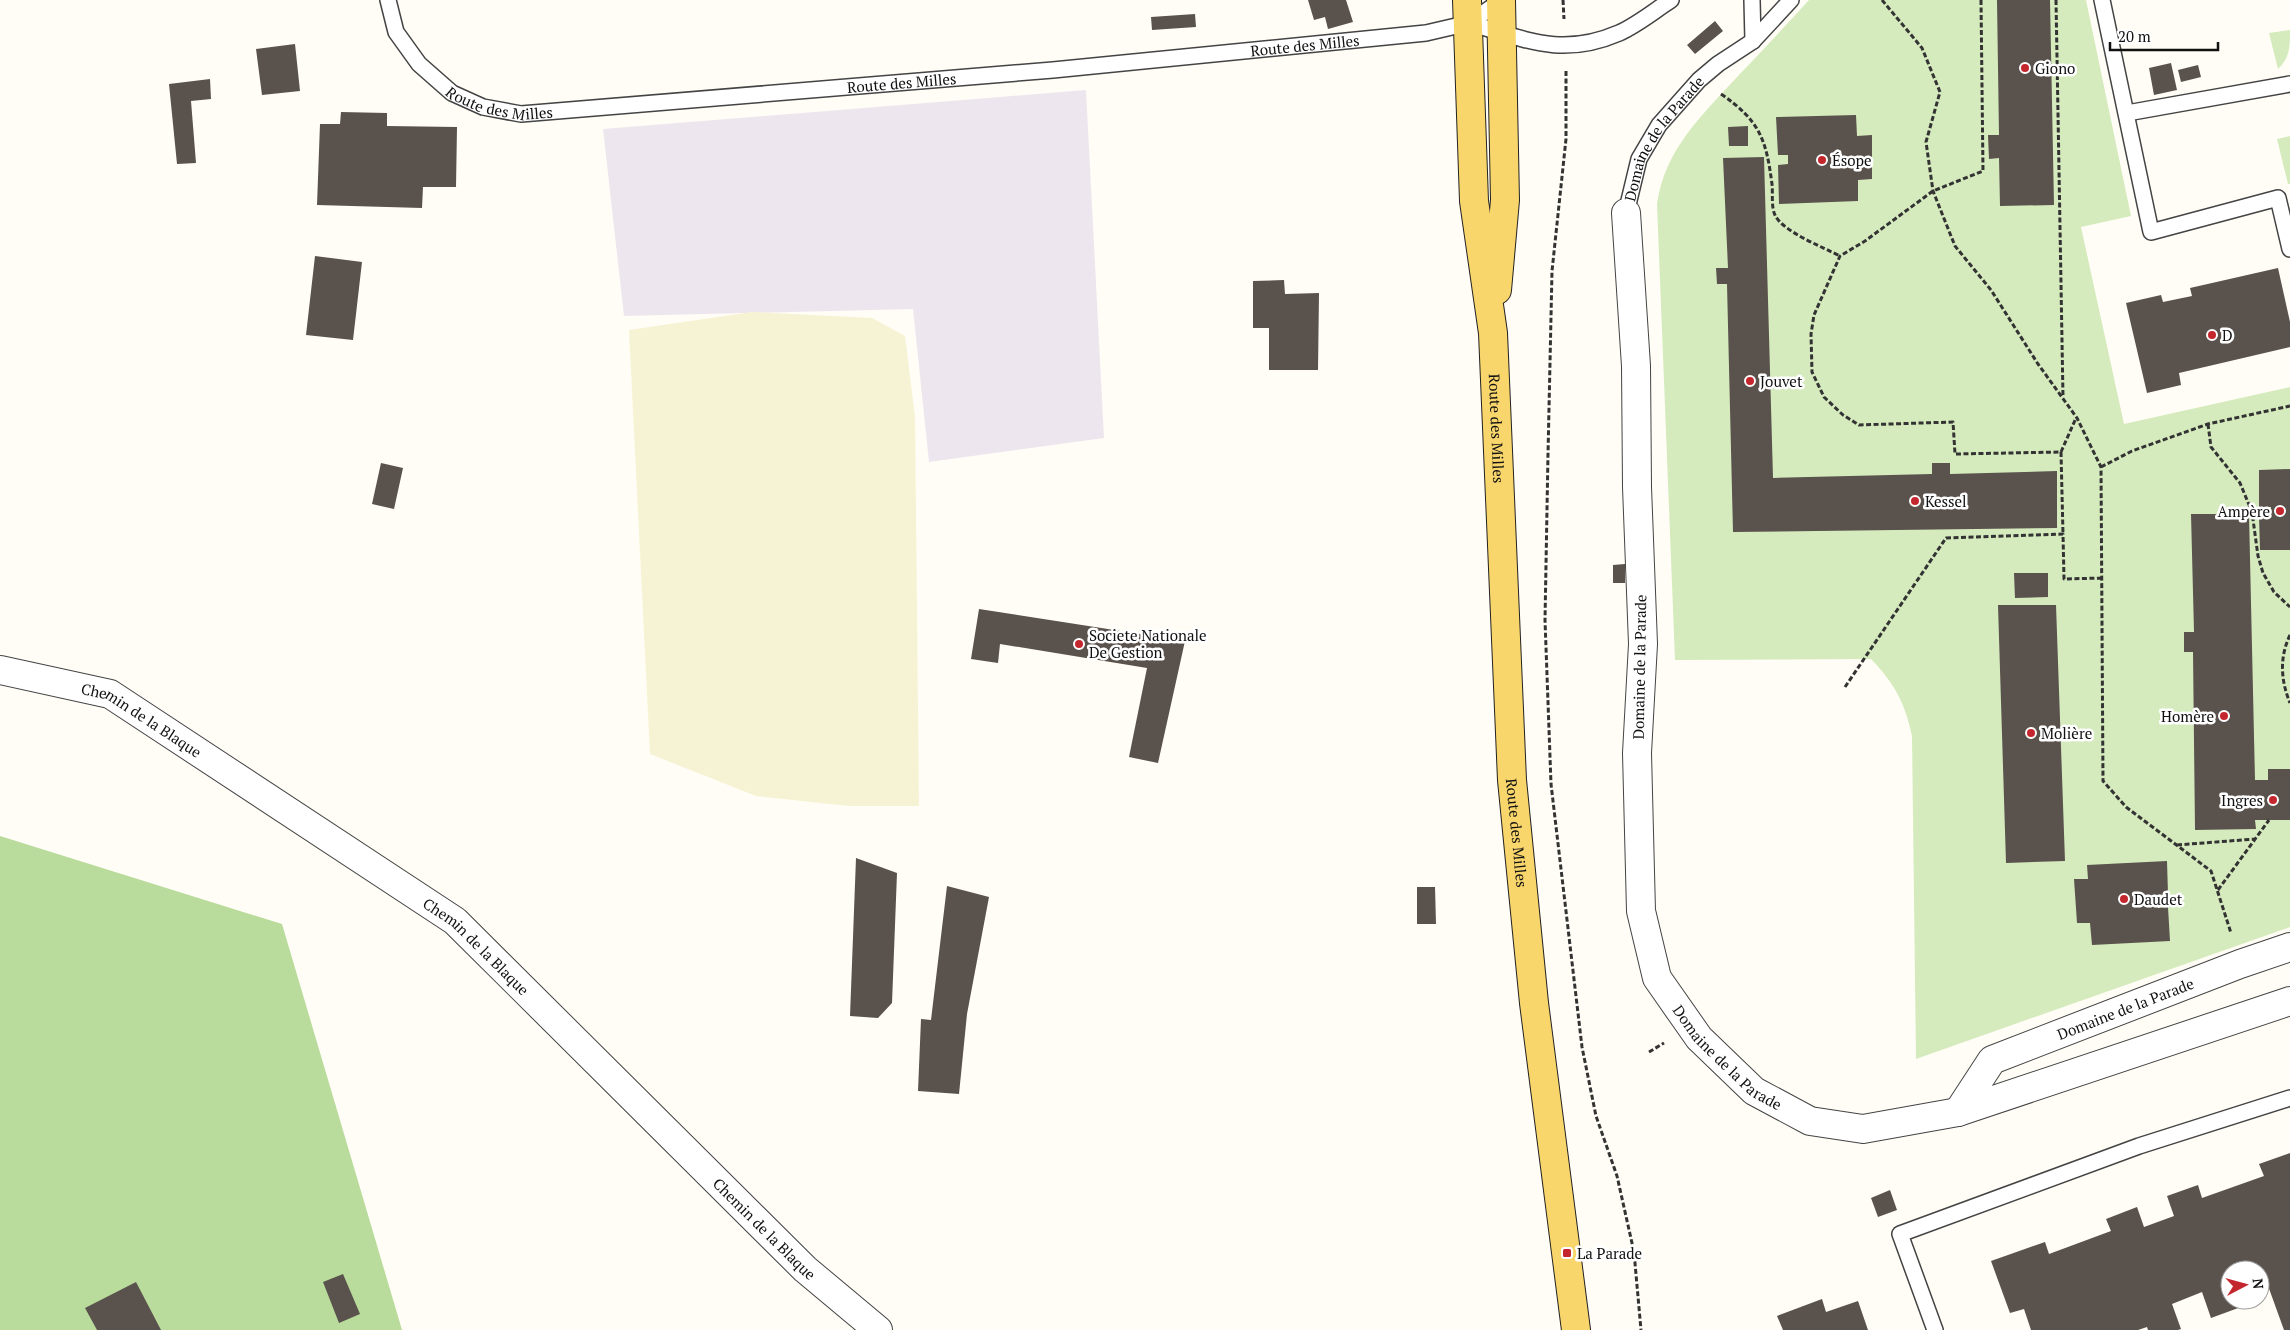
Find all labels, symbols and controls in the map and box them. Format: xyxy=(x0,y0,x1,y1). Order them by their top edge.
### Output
scale bar xyxy=(2110,20,2218,52)
text: 20 m xyxy=(2118,26,2151,46)
street label: Route des Milles xyxy=(1249,30,1361,60)
place label: Giono xyxy=(2035,58,2075,78)
marker: Giono xyxy=(2019,62,2031,74)
street label: Route des Milles xyxy=(846,68,957,97)
street label: Domaine de la Parade xyxy=(1619,72,1708,203)
street label: Route des Milles xyxy=(442,82,554,125)
place label: Ésope xyxy=(1832,150,1872,170)
marker: Ésope xyxy=(1816,154,1828,166)
place label: D xyxy=(2222,325,2233,345)
marker: D xyxy=(2206,329,2218,341)
place label: Jouvet xyxy=(1760,371,1803,391)
street label: Route des Milles xyxy=(1485,373,1509,484)
marker: Jouvet xyxy=(1744,375,1756,387)
place label: Kessel xyxy=(1925,491,1967,511)
marker: Kessel xyxy=(1909,495,1921,507)
place label: Ampère xyxy=(2217,501,2270,521)
marker: Ampère xyxy=(2274,505,2286,517)
street label: Domaine de la Parade xyxy=(1628,594,1650,740)
place label: Societe Nationale De Gestion xyxy=(1089,625,1207,662)
marker: Societe Nationale De Gestion xyxy=(1073,638,1085,650)
street label: Chemin de la Blaque xyxy=(79,678,206,762)
place label: Homère xyxy=(2161,706,2214,726)
marker: Homère xyxy=(2218,710,2230,722)
place label: Molière xyxy=(2041,723,2092,743)
marker: Molière xyxy=(2025,727,2037,739)
street label: Route des Milles xyxy=(1502,777,1533,888)
place label: Ingres xyxy=(2221,790,2263,810)
marker: Ingres xyxy=(2267,794,2279,806)
place label: Daudet xyxy=(2134,889,2183,909)
street label: Chemin de la Blaque xyxy=(419,893,534,999)
marker: Daudet xyxy=(2118,893,2130,905)
street label: Domaine de la Parade xyxy=(2054,973,2197,1044)
street label: Domaine de la Parade xyxy=(1669,1001,1786,1114)
street label: Chemin de la Blaque xyxy=(709,1173,820,1284)
place label: La Parade xyxy=(1577,1243,1642,1263)
marker: La Parade xyxy=(1561,1247,1573,1259)
north arrow xyxy=(2220,1260,2270,1310)
text: N xyxy=(2248,1277,2268,1290)

